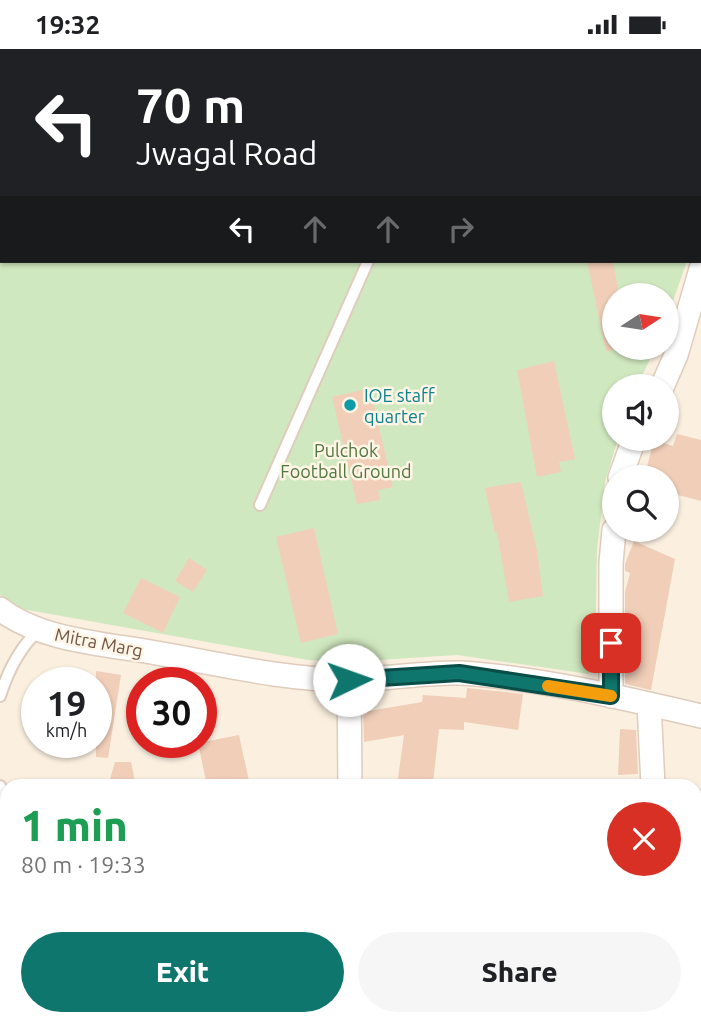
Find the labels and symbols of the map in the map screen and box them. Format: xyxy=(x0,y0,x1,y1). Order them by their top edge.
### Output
north arrow xyxy=(602,283,679,361)
place label: IOE staff quarter xyxy=(364,385,435,426)
marker: IOE staff quarter xyxy=(342,397,358,413)
park label: Pulchok Football Ground xyxy=(280,440,412,481)
pin xyxy=(581,613,641,673)
street label: Mitra Marg xyxy=(53,624,145,660)
position arrow xyxy=(312,643,386,717)
speed limit sign: 30 xyxy=(126,667,217,758)

